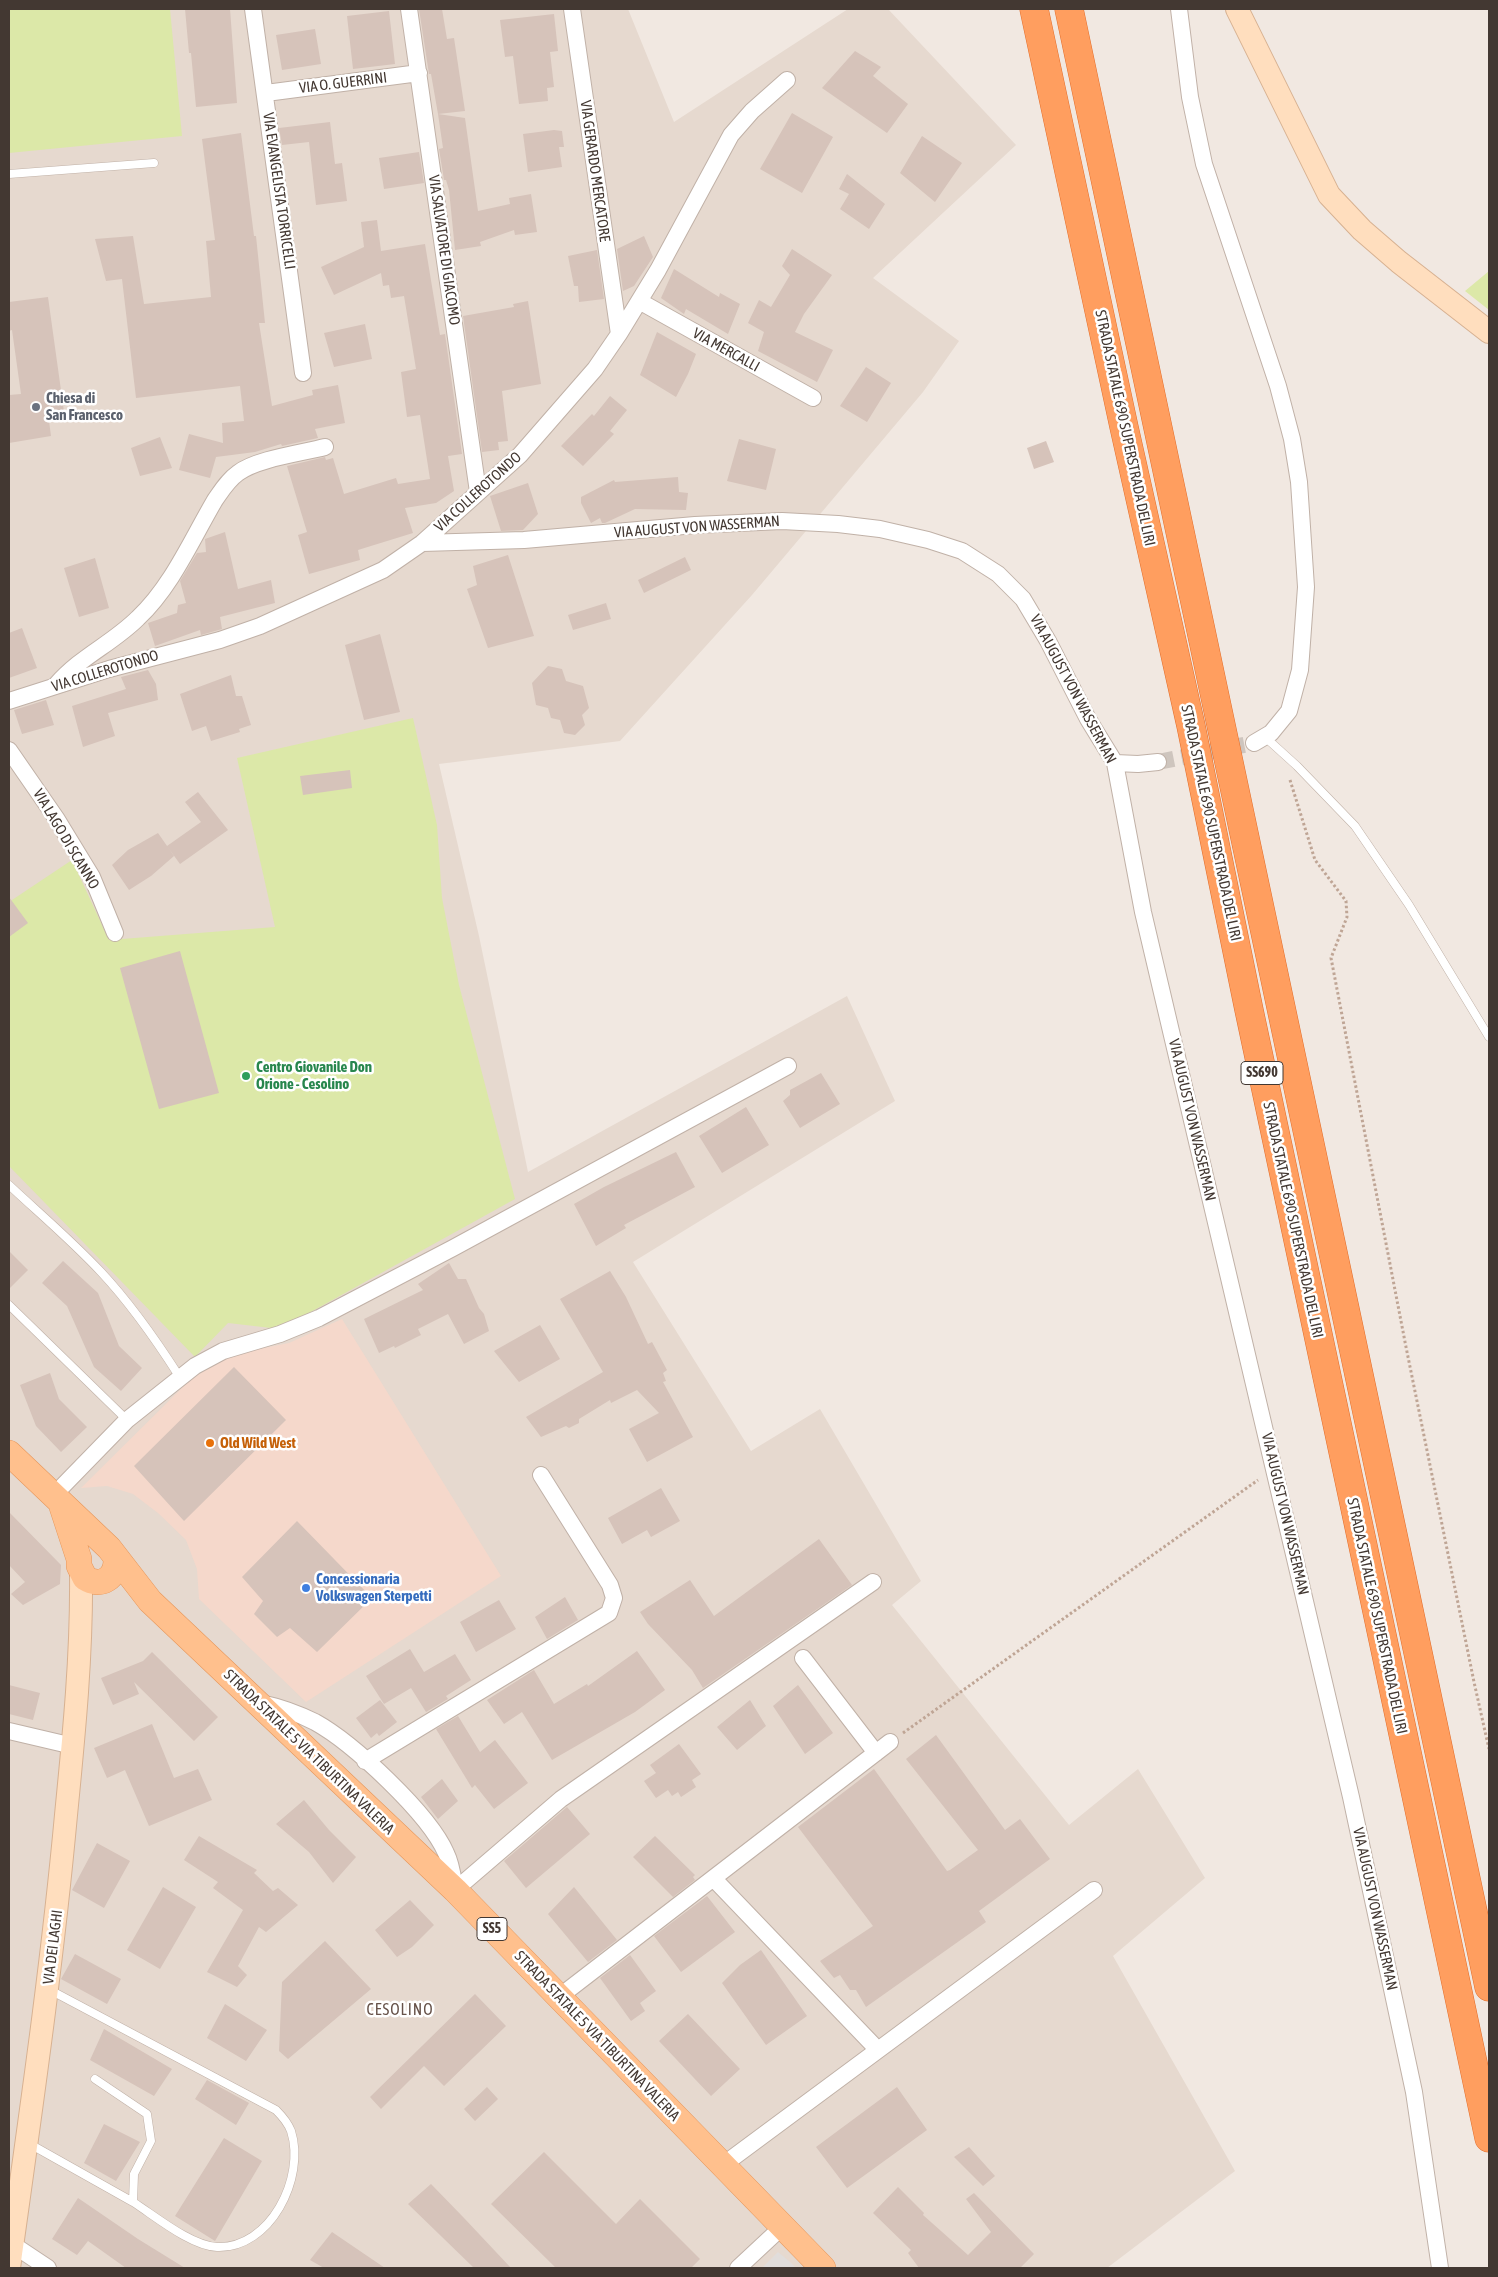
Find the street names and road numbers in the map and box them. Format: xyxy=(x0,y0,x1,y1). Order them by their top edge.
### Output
street label: VIA O. GUERRINI xyxy=(298,69,388,97)
street label: VIA GERARDO MERCATORE xyxy=(576,99,614,243)
street label: VIA EVANGELISTA TORRICELLI xyxy=(259,111,299,271)
street label: VIA SALVATORE DI GIACOMO xyxy=(425,174,463,326)
street label: STRADA STATALE 690 SUPERSTRADA DEL LIRI xyxy=(1091,308,1159,548)
street label: VIA MERCALLI xyxy=(689,324,763,376)
street label: VIA COLLEROTONDO xyxy=(431,448,525,536)
street label: VIA AUGUST VON WASSERMAN xyxy=(614,512,780,542)
street label: VIA AUGUST VON WASSERMAN xyxy=(1026,611,1120,767)
street label: VIA COLLEROTONDO xyxy=(49,646,161,696)
street label: STRADA STATALE 690 SUPERSTRADA DEL LIRI xyxy=(1177,703,1245,943)
street label: VIA LAGO DI SCANNO xyxy=(29,786,103,892)
street label: VIA AUGUST VON WASSERMAN xyxy=(1165,1037,1219,1203)
road number: SS690 xyxy=(1241,1062,1283,1084)
street label: STRADA STATALE 690 SUPERSTRADA DEL LIRI xyxy=(1259,1100,1327,1340)
street label: VIA AUGUST VON WASSERMAN xyxy=(1258,1431,1312,1597)
street label: STRADA STATALE 690 SUPERSTRADA DEL LIRI xyxy=(1343,1496,1411,1736)
street label: STRADA STATALE 5 VIA TIBURTINA VALERIA xyxy=(220,1666,398,1838)
street label: VIA AUGUST VON WASSERMAN xyxy=(1349,1826,1401,1992)
street label: VIA DEI LAGHI xyxy=(40,1909,66,1985)
road number: SS5 xyxy=(477,1918,507,1940)
street label: STRADA STATALE 5 VIA TIBURTINA VALERIA xyxy=(511,1947,683,2125)

